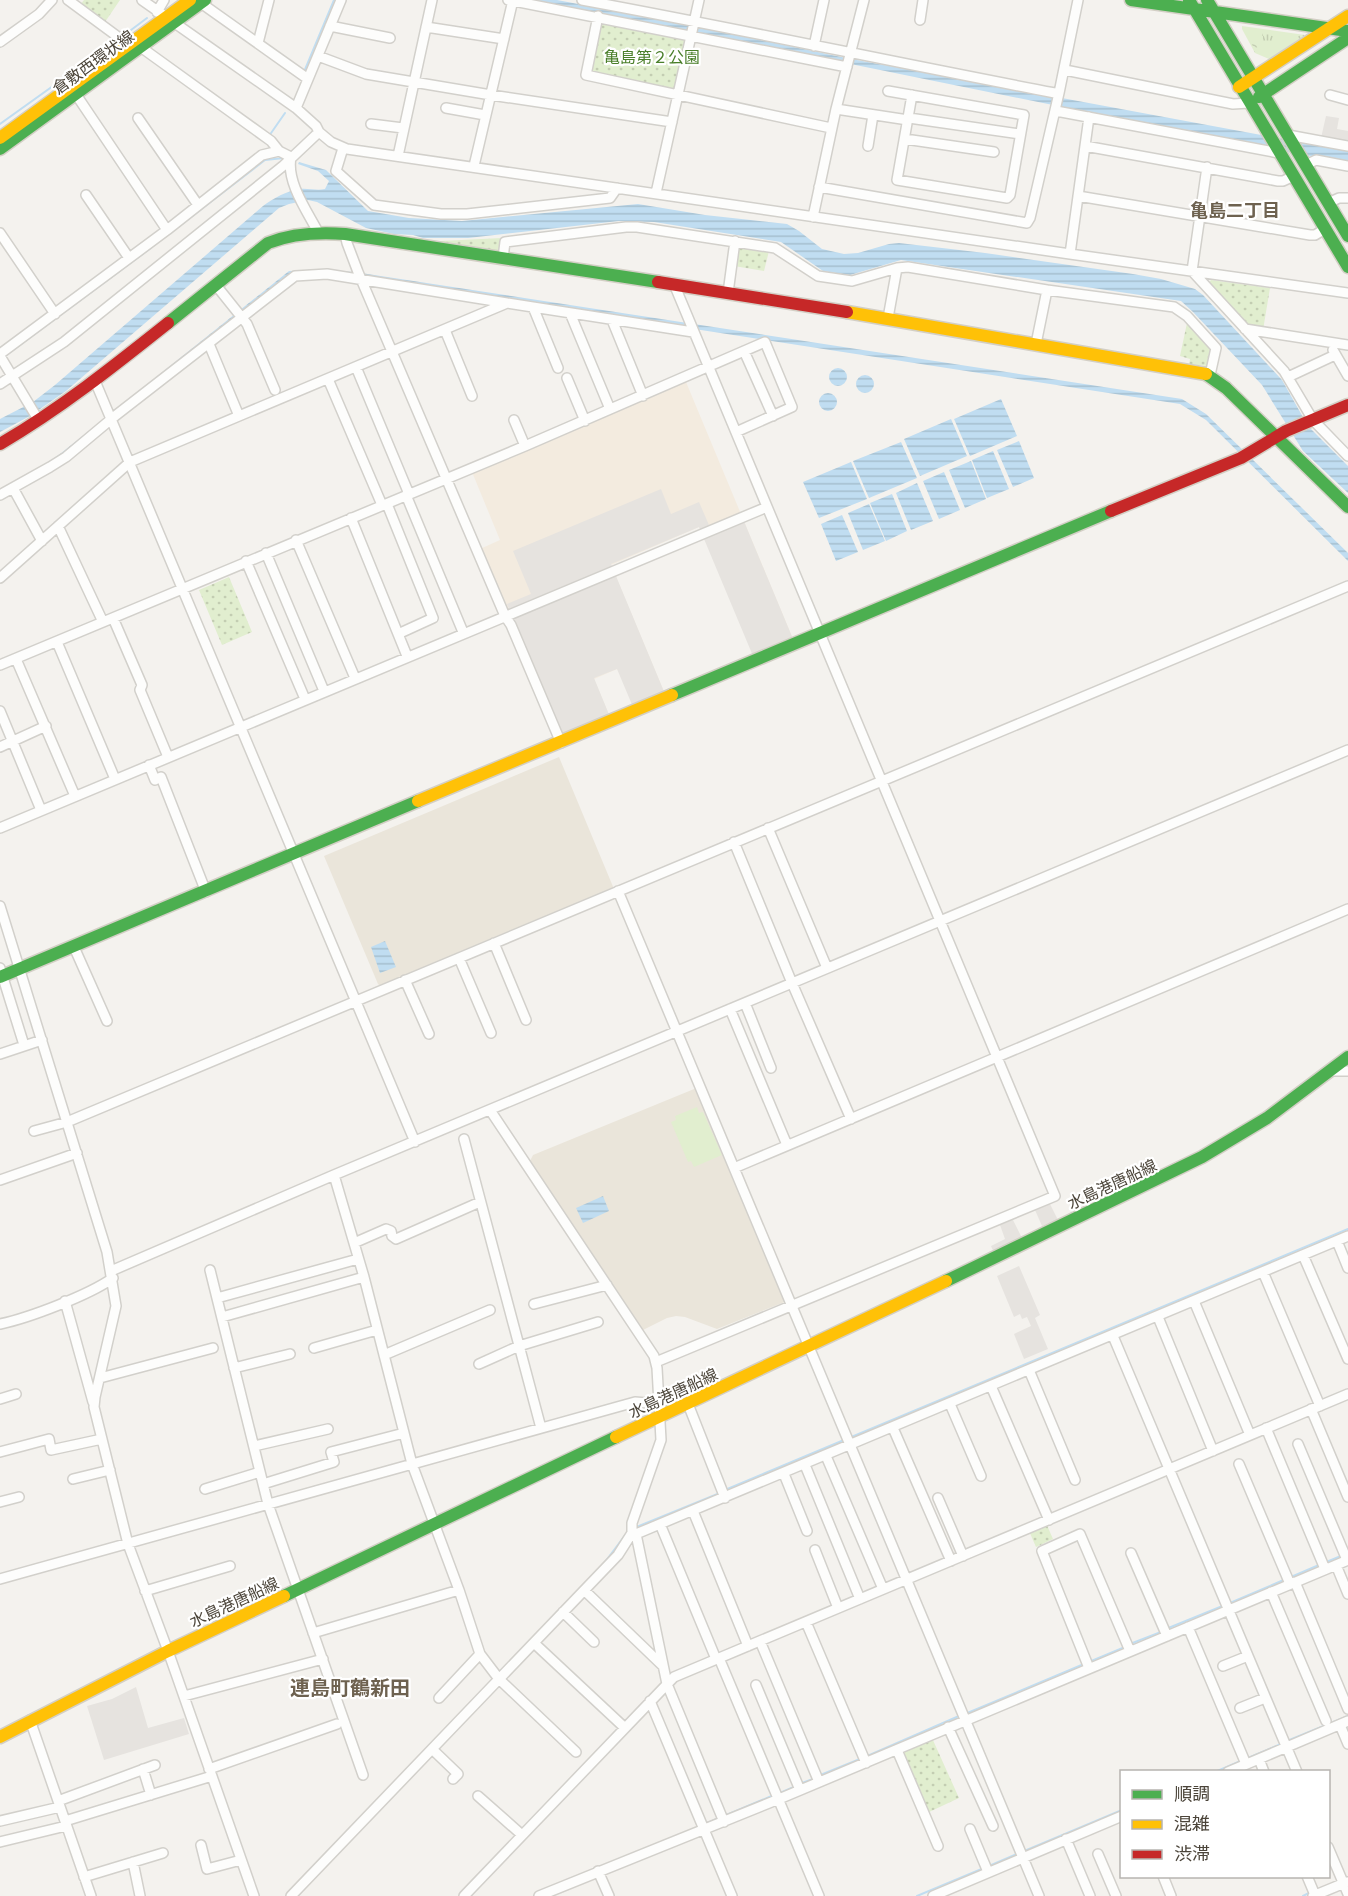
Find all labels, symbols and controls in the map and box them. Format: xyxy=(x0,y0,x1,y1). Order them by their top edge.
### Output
street label: 倉敷西環状線 xyxy=(49,27,138,98)
park label: 亀島第２公園 xyxy=(604,48,700,67)
district label: 亀島二丁目 xyxy=(1190,200,1280,221)
street label: 水島港唐船線 xyxy=(1065,1156,1160,1213)
street label: 水島港唐船線 xyxy=(626,1365,721,1422)
street label: 水島港唐船線 xyxy=(187,1574,282,1631)
district label: 連島町鶴新田 xyxy=(290,1676,410,1700)
legend xyxy=(1120,1770,1330,1878)
text: 順調 xyxy=(1174,1783,1210,1804)
text: 混雑 xyxy=(1174,1813,1210,1834)
text: 渋滞 xyxy=(1174,1843,1210,1864)

